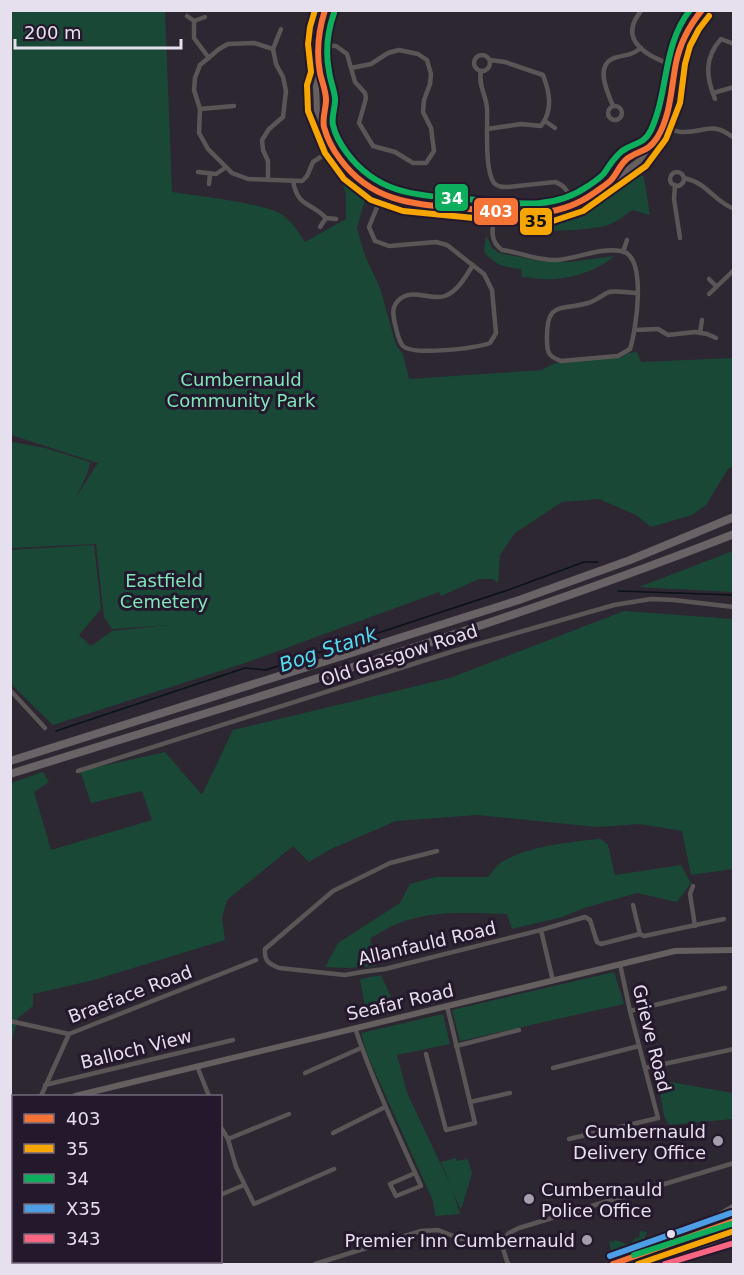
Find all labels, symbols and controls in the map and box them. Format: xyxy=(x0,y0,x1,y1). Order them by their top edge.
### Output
scale bar xyxy=(15,12,182,50)
text: 200 m xyxy=(24,22,82,43)
line badge: 34 xyxy=(434,183,469,212)
text: 34 xyxy=(441,189,463,208)
line badge: 403 xyxy=(473,197,519,226)
text: 403 xyxy=(479,202,513,221)
line badge: 35 xyxy=(519,207,553,236)
text: 35 xyxy=(525,212,547,231)
park label: Cumbernauld Community Park xyxy=(167,369,316,411)
park label: Eastfield Cemetery xyxy=(120,570,209,612)
street label: Old Glasgow Road xyxy=(318,620,480,690)
water label: Bog Stank xyxy=(276,621,381,677)
street label: Allanfauld Road xyxy=(356,917,498,969)
street label: Braeface Road xyxy=(65,961,195,1027)
street label: Seafar Road xyxy=(344,979,456,1025)
street label: Grieve Road xyxy=(629,982,675,1094)
street label: Balloch View xyxy=(78,1025,194,1073)
legend xyxy=(12,1095,222,1263)
text: 403 xyxy=(66,1108,100,1129)
place label: Cumbernauld Delivery Office xyxy=(573,1121,706,1163)
marker: Cumbernauld Delivery Office xyxy=(711,1134,725,1148)
text: 35 xyxy=(66,1138,89,1159)
text: 34 xyxy=(66,1168,89,1189)
place label: Cumbernauld Police Office xyxy=(541,1179,662,1221)
marker: Cumbernauld Police Office xyxy=(522,1192,536,1206)
text: X35 xyxy=(66,1198,101,1219)
text: 343 xyxy=(66,1228,100,1249)
unlabelled marker xyxy=(665,1228,677,1240)
place label: Premier Inn Cumbernauld xyxy=(344,1230,575,1251)
marker: Premier Inn Cumbernauld xyxy=(580,1233,594,1247)

